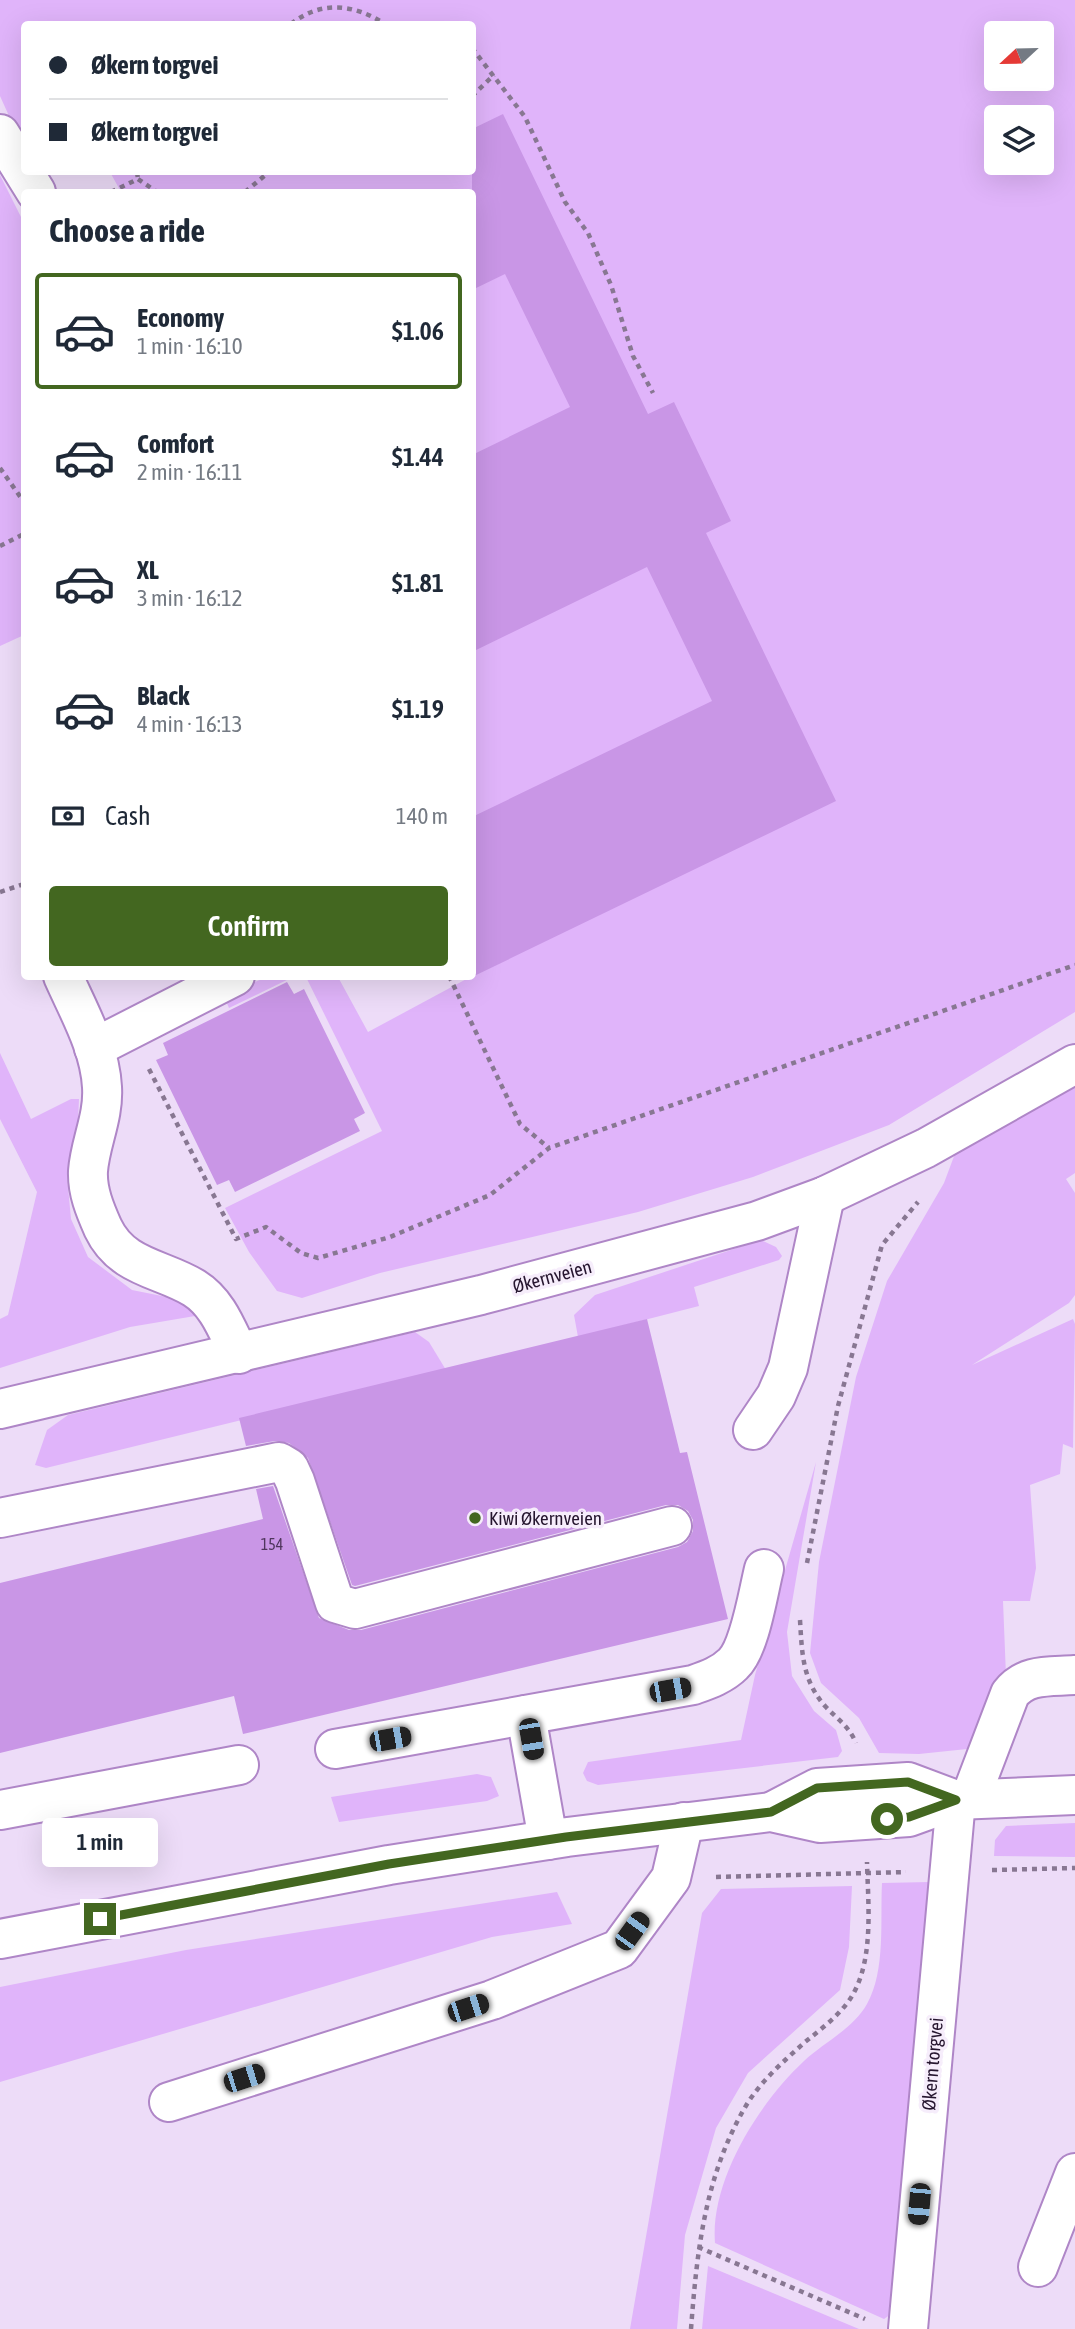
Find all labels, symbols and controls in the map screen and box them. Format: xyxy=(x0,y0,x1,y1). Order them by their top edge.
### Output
north arrow xyxy=(984,21,1054,91)
map controls xyxy=(984,21,1054,175)
text: Økern torgvei xyxy=(91,50,219,80)
button: layers xyxy=(984,105,1054,175)
text: Økern torgvei xyxy=(91,117,219,147)
text: Choose a ride xyxy=(49,212,205,249)
icon: car xyxy=(53,300,116,363)
text: Economy xyxy=(137,303,224,333)
text: $1.06 xyxy=(392,316,444,346)
text: 1 min · 16:10 xyxy=(137,333,243,359)
icon: car xyxy=(53,426,116,489)
text: Comfort xyxy=(137,429,214,459)
text: $1.44 xyxy=(392,442,444,472)
text: 2 min · 16:11 xyxy=(137,459,243,485)
icon: car xyxy=(53,552,116,615)
text: XL xyxy=(137,555,159,585)
text: $1.81 xyxy=(392,568,444,598)
text: 3 min · 16:12 xyxy=(137,585,243,611)
icon: car xyxy=(53,678,116,741)
text: Black xyxy=(137,681,189,711)
text: $1.19 xyxy=(392,694,444,724)
text: 4 min · 16:13 xyxy=(137,711,243,737)
icon: cash xyxy=(49,797,87,835)
text: Cash xyxy=(105,801,151,831)
text: 140 m xyxy=(396,803,448,829)
button: Confirm xyxy=(49,886,448,966)
street label: Økernveien xyxy=(510,1255,594,1297)
place label: Kiwi Økernveien xyxy=(489,1507,602,1529)
marker: Kiwi Økernveien xyxy=(467,1510,483,1526)
house number: 154 xyxy=(261,1535,283,1553)
car xyxy=(648,1676,693,1704)
car xyxy=(518,1716,545,1762)
car xyxy=(368,1725,413,1753)
route start xyxy=(871,1803,903,1835)
callout: 1 min xyxy=(42,1818,158,1867)
text: 1 min xyxy=(77,1829,123,1855)
route end xyxy=(84,1903,116,1935)
car xyxy=(612,1908,653,1954)
car xyxy=(445,1992,492,2024)
street label: Økern torgvei xyxy=(917,2017,947,2111)
car xyxy=(221,2062,268,2094)
car xyxy=(907,2182,932,2226)

